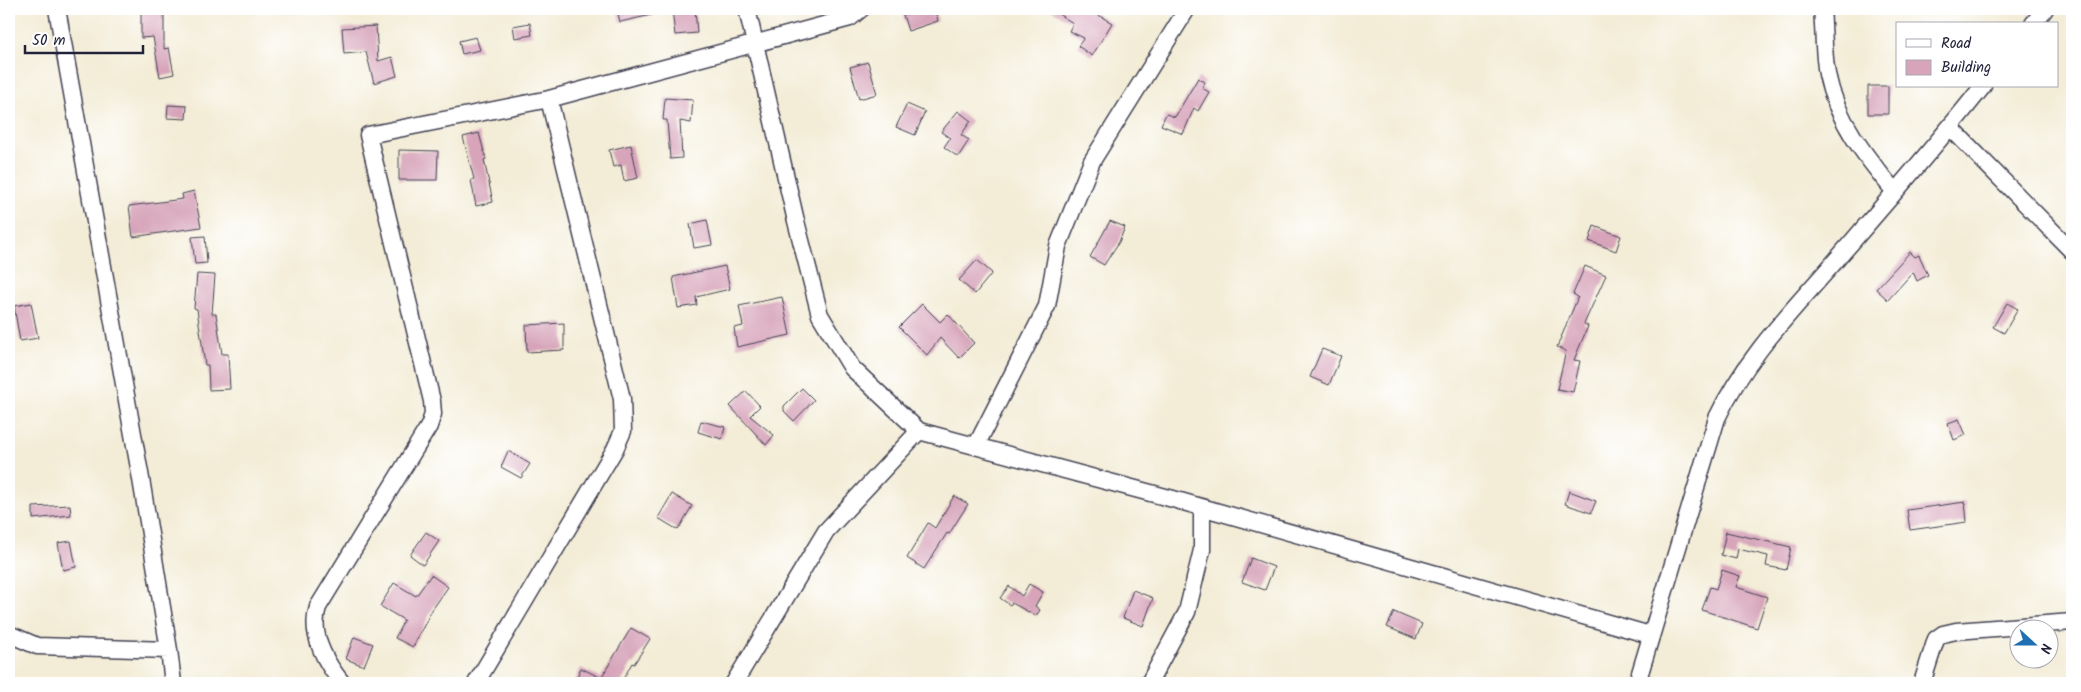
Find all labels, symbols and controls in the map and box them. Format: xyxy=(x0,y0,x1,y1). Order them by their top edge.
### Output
scale bar xyxy=(25,22,142,54)
legend xyxy=(1896,22,2058,88)
text: 50 m xyxy=(32,29,66,53)
text: Road xyxy=(1941,32,1972,56)
text: Building xyxy=(1941,56,1991,80)
north arrow xyxy=(2008,620,2058,670)
text: N xyxy=(2033,640,2057,657)

